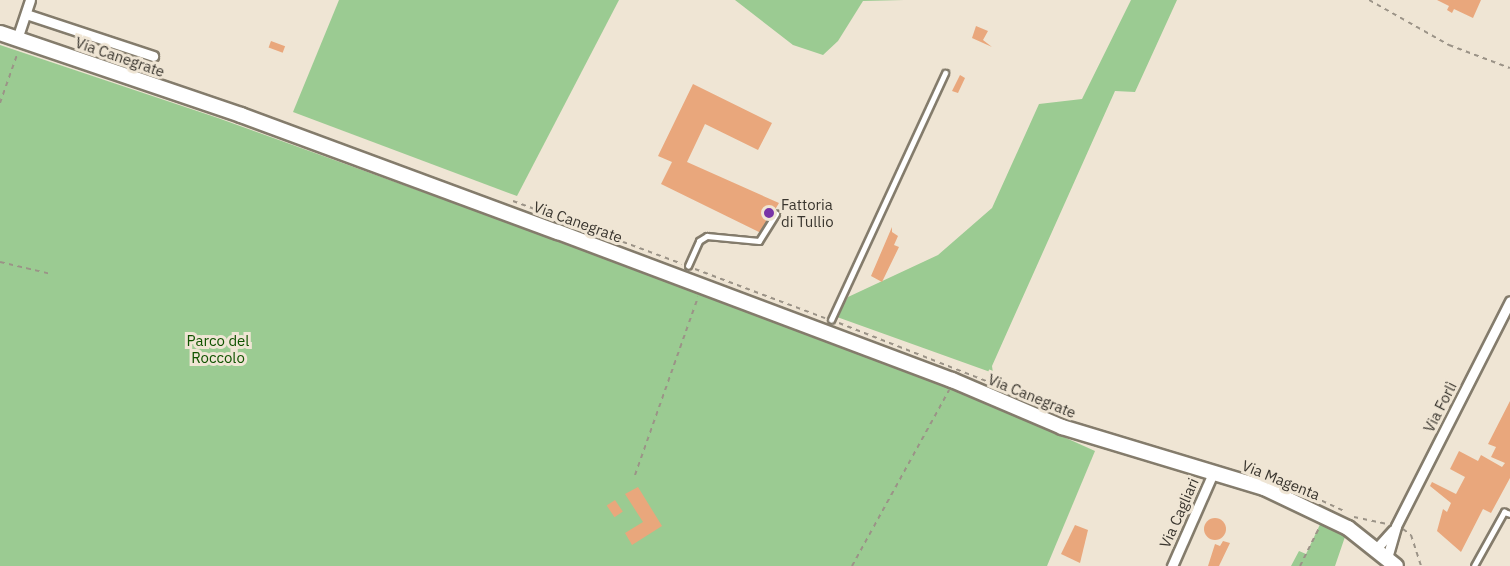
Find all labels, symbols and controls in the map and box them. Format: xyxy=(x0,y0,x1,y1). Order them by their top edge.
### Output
street label: Via Canegrate xyxy=(73,33,167,81)
place label: Fattoria di Tullio xyxy=(781,195,834,230)
street label: Via Canegrate xyxy=(531,198,625,246)
marker: Fattoria di Tullio xyxy=(762,206,776,220)
park label: Parco del Roccolo xyxy=(187,331,249,366)
street label: Via Canegrate xyxy=(985,370,1079,422)
street label: Via Forlì xyxy=(1420,379,1460,435)
street label: Via Magenta xyxy=(1239,456,1323,504)
street label: Via Cagliari xyxy=(1156,475,1202,551)

